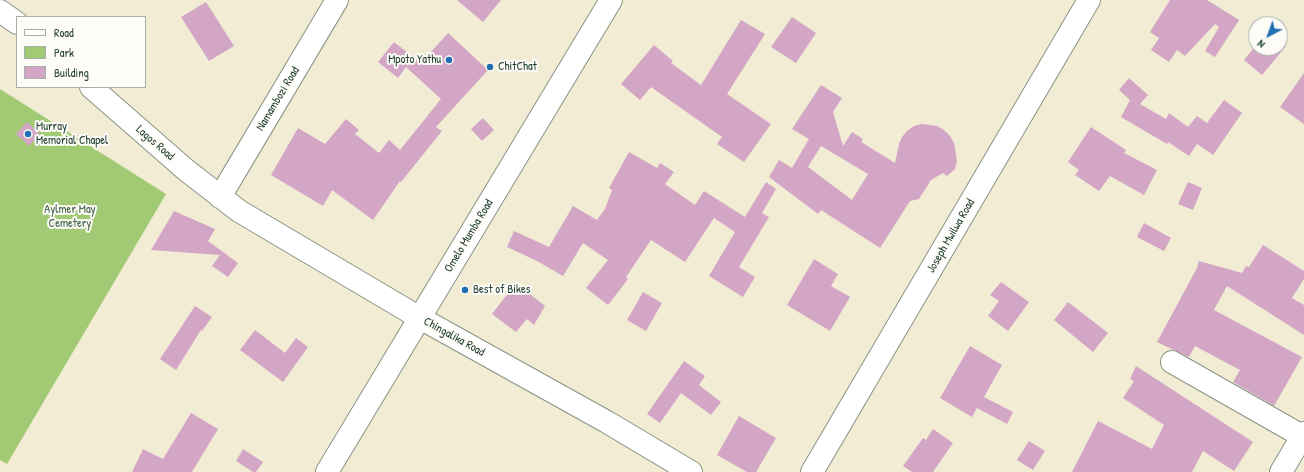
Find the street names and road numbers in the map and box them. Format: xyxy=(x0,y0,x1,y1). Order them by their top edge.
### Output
street label: Namambozi Road xyxy=(253,64,303,134)
street label: Lagos Road xyxy=(133,122,177,164)
street label: Omelo Mumba Road xyxy=(442,197,496,275)
street label: Joseph Mwilwa Road xyxy=(924,197,978,275)
street label: Chingalika Road xyxy=(421,314,487,360)

